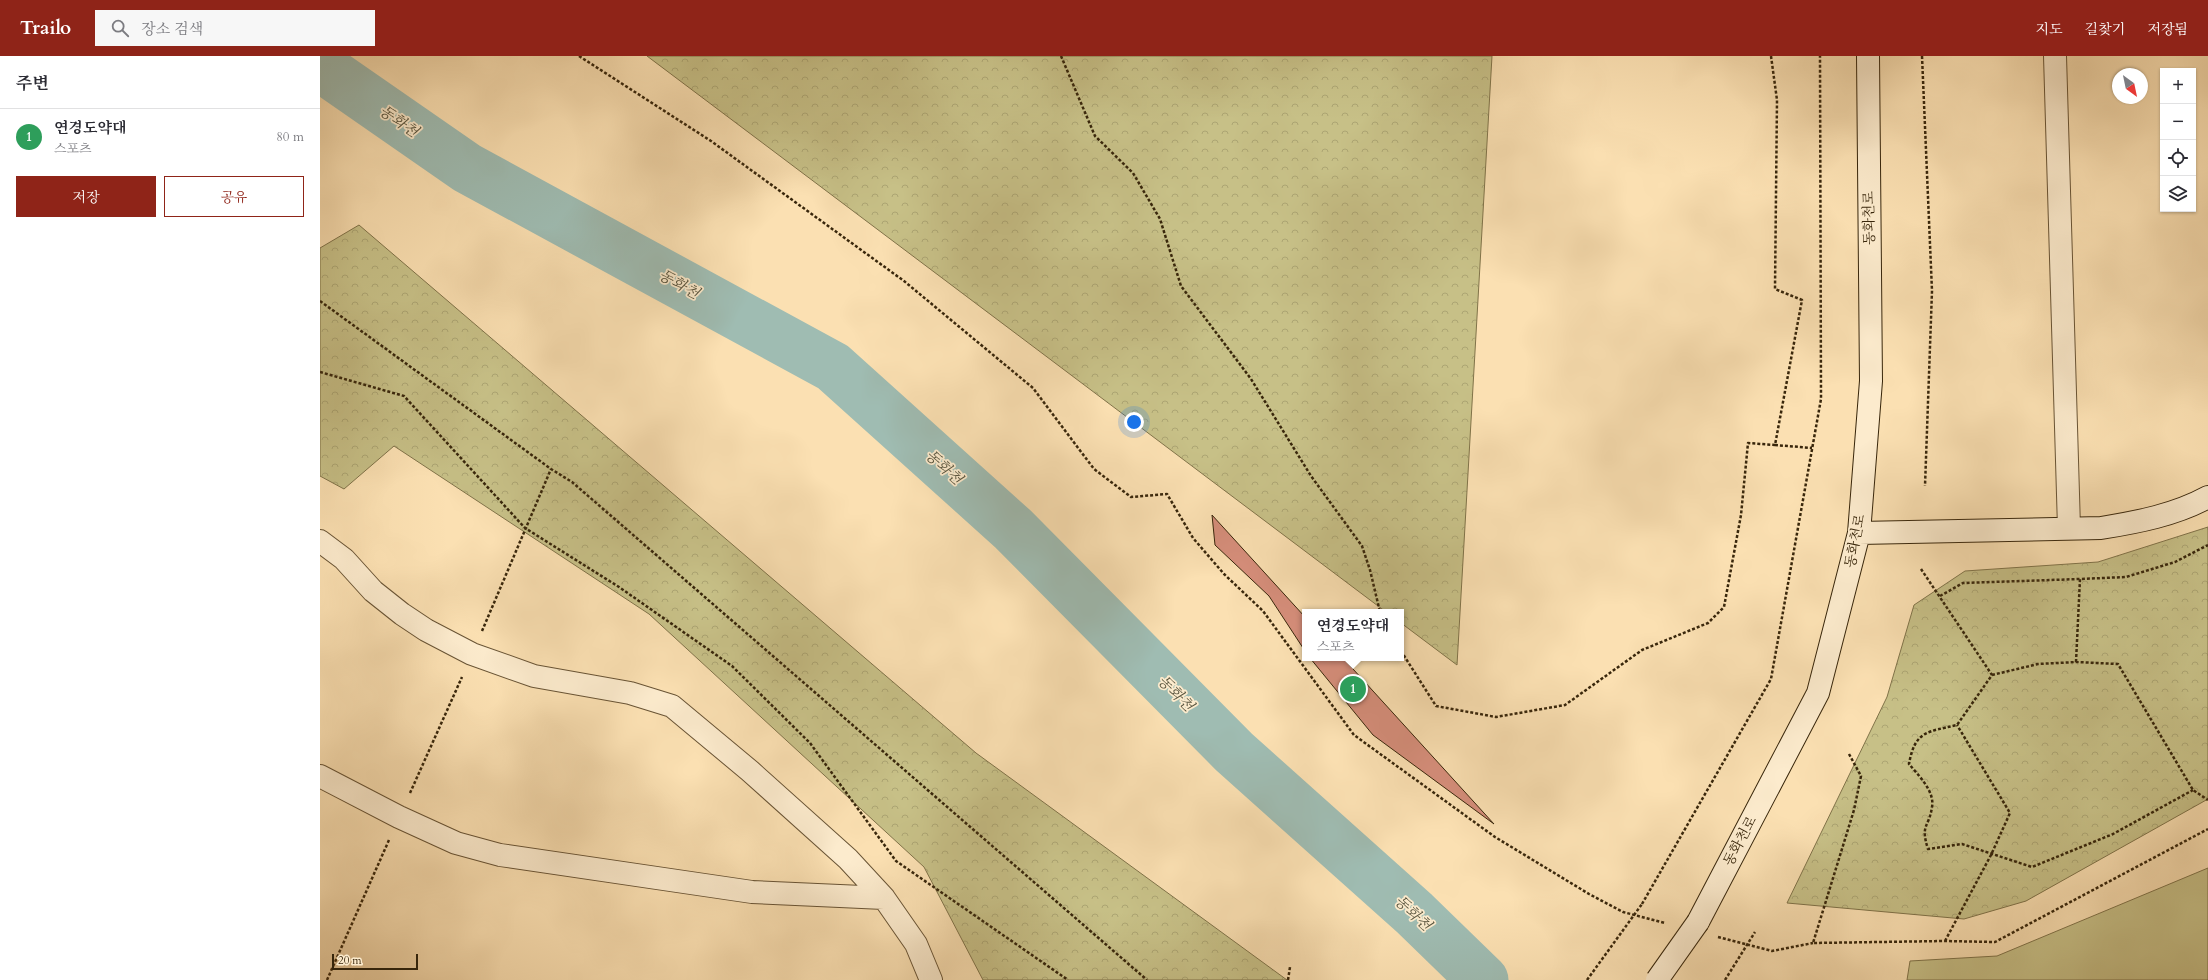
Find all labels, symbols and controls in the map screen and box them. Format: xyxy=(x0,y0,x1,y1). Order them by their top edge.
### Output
search box xyxy=(95,10,375,46)
text: Trailo xyxy=(20,15,71,41)
icon: search xyxy=(109,17,131,39)
text: 장소 검색 xyxy=(141,19,203,39)
text: 지도 xyxy=(2036,20,2063,39)
text: 길찾기 xyxy=(2085,20,2125,39)
text: 저장됨 xyxy=(2147,20,2188,39)
north arrow xyxy=(2112,68,2148,104)
map controls xyxy=(2160,68,2196,212)
button: + xyxy=(2160,68,2196,104)
text: 주변 xyxy=(16,72,49,95)
water label: 동화천 xyxy=(375,100,424,143)
button: − xyxy=(2160,104,2196,140)
text: 연경도약대 xyxy=(54,118,126,138)
text: 1 xyxy=(26,128,32,146)
text: 80 m xyxy=(276,128,304,146)
text: 스포츠 xyxy=(54,140,92,158)
button: locate xyxy=(2160,140,2196,176)
button: 저장 xyxy=(16,176,156,217)
button: 공유 xyxy=(164,176,304,217)
button: layers xyxy=(2160,176,2196,212)
street label: 동화천로 xyxy=(1859,190,1879,245)
water label: 동화천 xyxy=(655,265,704,304)
your location xyxy=(1124,412,1144,432)
water label: 동화천 xyxy=(921,445,968,490)
street label: 동화천로 xyxy=(1841,512,1870,569)
popup xyxy=(1302,609,1404,661)
text: 연경도약대 xyxy=(1317,616,1389,636)
text: 스포츠 xyxy=(1317,638,1354,656)
water label: 동화천 xyxy=(1154,671,1200,717)
pin: 1 xyxy=(1340,674,1366,704)
street label: 동화천로 xyxy=(1719,812,1761,869)
water label: 동화천 xyxy=(1390,891,1437,936)
scale bar xyxy=(332,952,418,971)
text: 20 m xyxy=(338,953,362,968)

